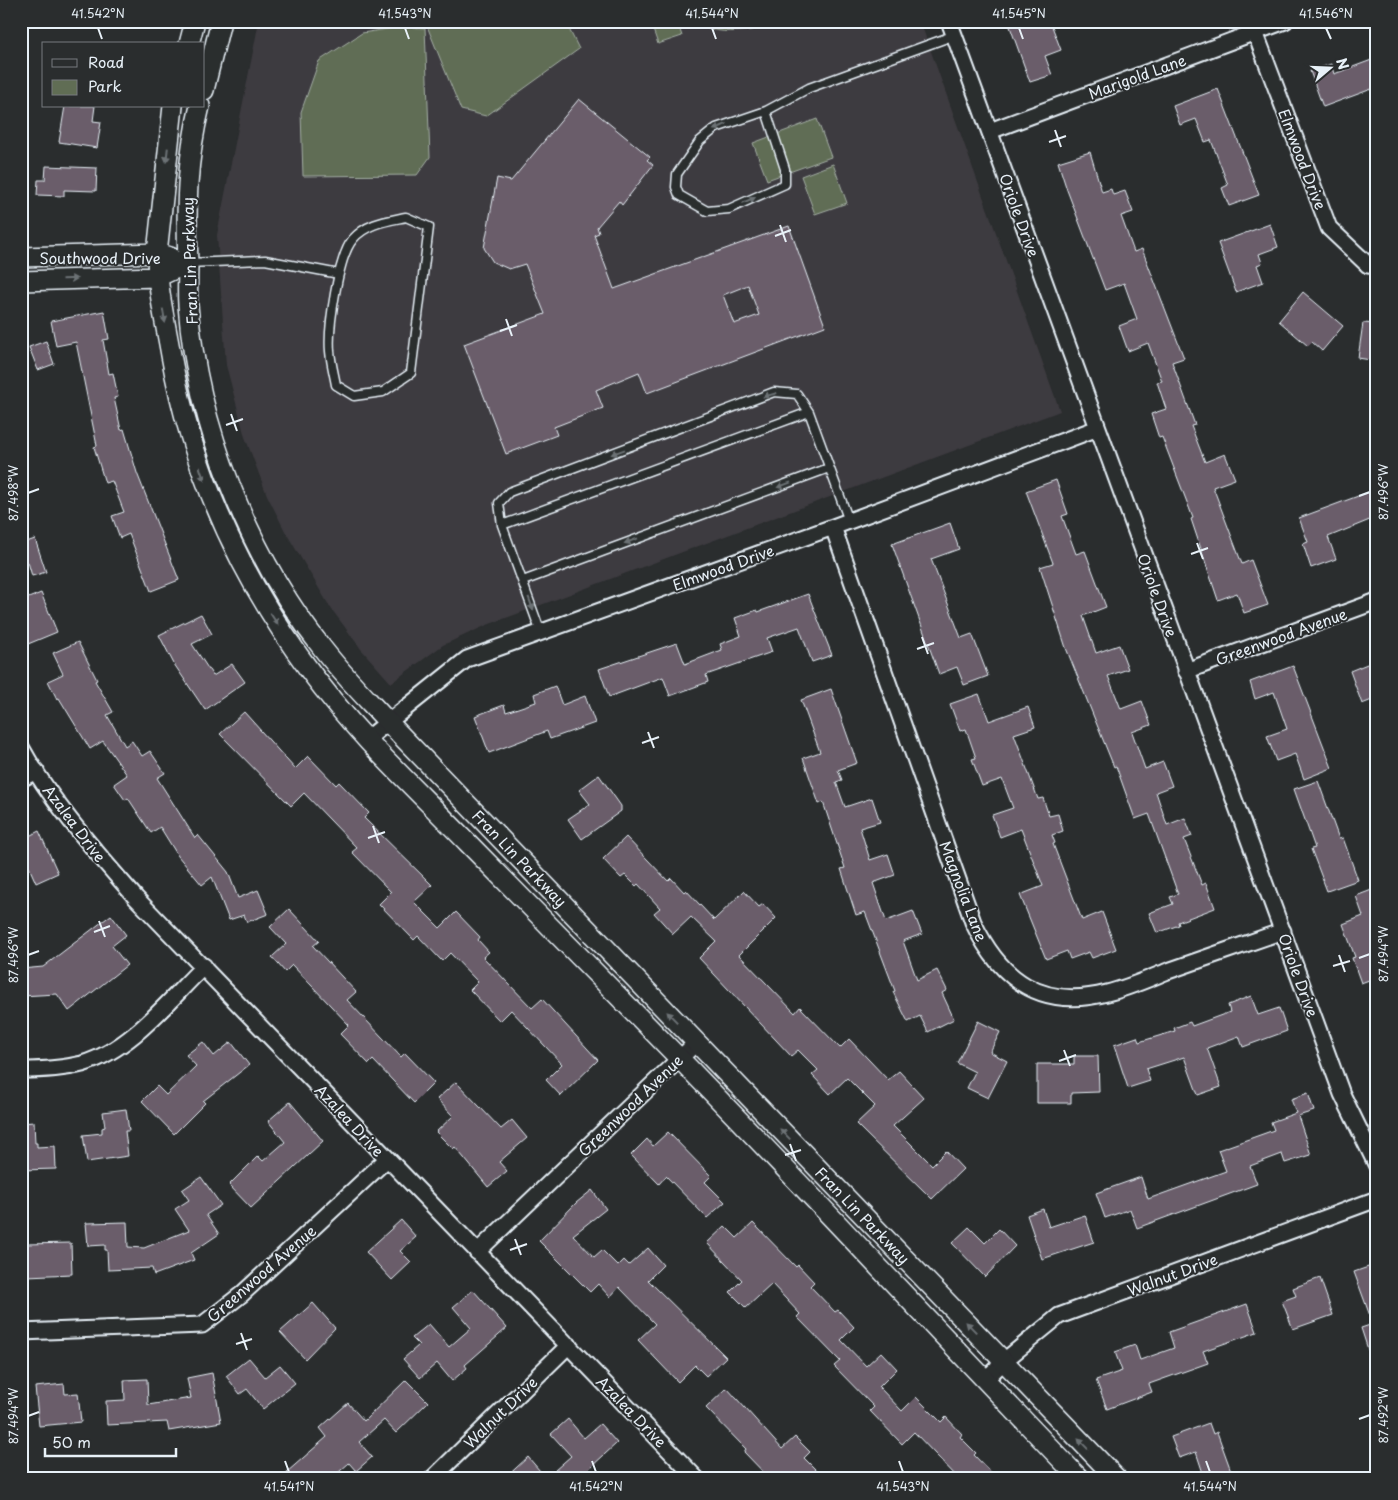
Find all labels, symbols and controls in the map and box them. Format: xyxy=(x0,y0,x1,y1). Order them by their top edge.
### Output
text: 41.542°N xyxy=(71,4,125,22)
text: 41.543°N xyxy=(378,4,432,22)
text: 41.544°N xyxy=(685,4,739,22)
text: 41.545°N xyxy=(992,4,1046,22)
text: 41.546°N xyxy=(1299,4,1353,22)
legend xyxy=(42,42,205,108)
north arrow xyxy=(1306,42,1356,92)
street label: Marigold Lane xyxy=(1085,48,1189,104)
text: Road xyxy=(88,50,124,73)
text: N xyxy=(1331,55,1354,72)
text: Park xyxy=(88,74,122,97)
street label: Elmwood Drive xyxy=(1273,105,1333,213)
one-way arrow xyxy=(713,124,727,132)
one-way arrow xyxy=(163,147,171,163)
street label: Oriole Drive xyxy=(994,170,1046,260)
one-way arrow xyxy=(742,195,756,203)
street label: Fran Lin Parkway xyxy=(175,197,203,325)
street label: Southwood Drive xyxy=(39,246,161,269)
one-way arrow xyxy=(62,275,78,283)
one-way arrow xyxy=(161,308,169,324)
one-way arrow xyxy=(762,391,777,399)
one-way arrow xyxy=(610,448,625,456)
text: 87.496°W xyxy=(1374,463,1392,520)
text: 87.498°W xyxy=(4,464,22,521)
one-way arrow xyxy=(199,466,206,481)
one-way arrow xyxy=(776,482,791,489)
one-way arrow xyxy=(623,537,638,545)
street label: Elmwood Drive xyxy=(669,538,777,596)
street label: Oriole Drive xyxy=(1132,550,1184,640)
one-way arrow xyxy=(527,597,535,612)
street label: Greenwood Avenue xyxy=(1212,602,1350,670)
one-way arrow xyxy=(269,612,279,625)
street label: Azalea Drive xyxy=(38,779,112,867)
street label: Fran Lin Parkway xyxy=(467,804,573,912)
street label: Magnolia Lane xyxy=(934,837,994,945)
text: 87.494°W xyxy=(1374,925,1392,982)
text: 87.496°W xyxy=(4,926,22,983)
street label: Oriole Drive xyxy=(1273,930,1325,1020)
one-way arrow xyxy=(666,1011,678,1023)
street label: Greenwood Avenue xyxy=(572,1049,688,1161)
street label: Azalea Drive xyxy=(310,1078,390,1162)
one-way arrow xyxy=(779,1128,791,1140)
street label: Fran Lin Parkway xyxy=(810,1161,916,1269)
street label: Greenwood Avenue xyxy=(201,1219,321,1327)
street label: Walnut Drive xyxy=(1123,1247,1221,1301)
one-way arrow xyxy=(965,1321,977,1333)
street label: Azalea Drive xyxy=(592,1370,672,1452)
street label: Walnut Drive xyxy=(458,1371,542,1453)
text: 87.492°W xyxy=(1374,1386,1392,1443)
text: 87.494°W xyxy=(4,1387,22,1444)
scale bar xyxy=(45,1425,176,1457)
text: 50 m xyxy=(52,1430,91,1453)
one-way arrow xyxy=(1077,1438,1089,1450)
text: 41.541°N xyxy=(264,1477,314,1495)
text: 41.542°N xyxy=(569,1477,623,1495)
text: 41.543°N xyxy=(876,1477,930,1495)
text: 41.544°N xyxy=(1183,1477,1237,1495)

